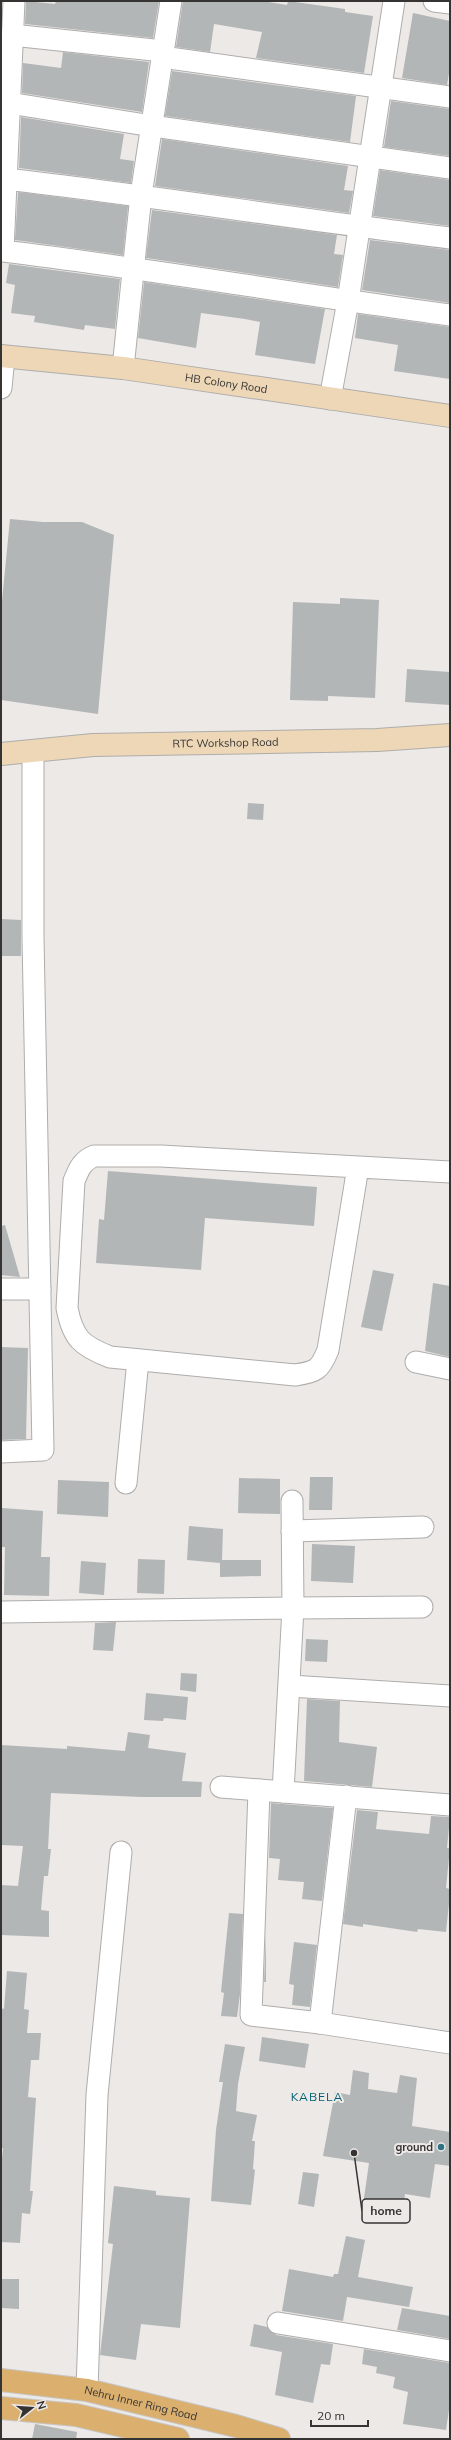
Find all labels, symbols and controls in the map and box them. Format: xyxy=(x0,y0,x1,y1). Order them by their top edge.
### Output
street label: HB Colony Road xyxy=(184,370,269,396)
street label: RTC Workshop Road xyxy=(172,735,279,751)
district label: KABELA xyxy=(291,2089,343,2104)
place label: ground xyxy=(395,2140,433,2154)
marker: ground xyxy=(436,2142,446,2152)
callout: home xyxy=(362,2199,410,2223)
text: home xyxy=(370,2203,402,2218)
street label: Nehru Inner Ring Road xyxy=(83,2383,199,2423)
north arrow xyxy=(12,2388,52,2428)
text: N xyxy=(34,2399,49,2411)
scale bar xyxy=(311,2402,368,2428)
text: 20 m xyxy=(317,2408,345,2423)

